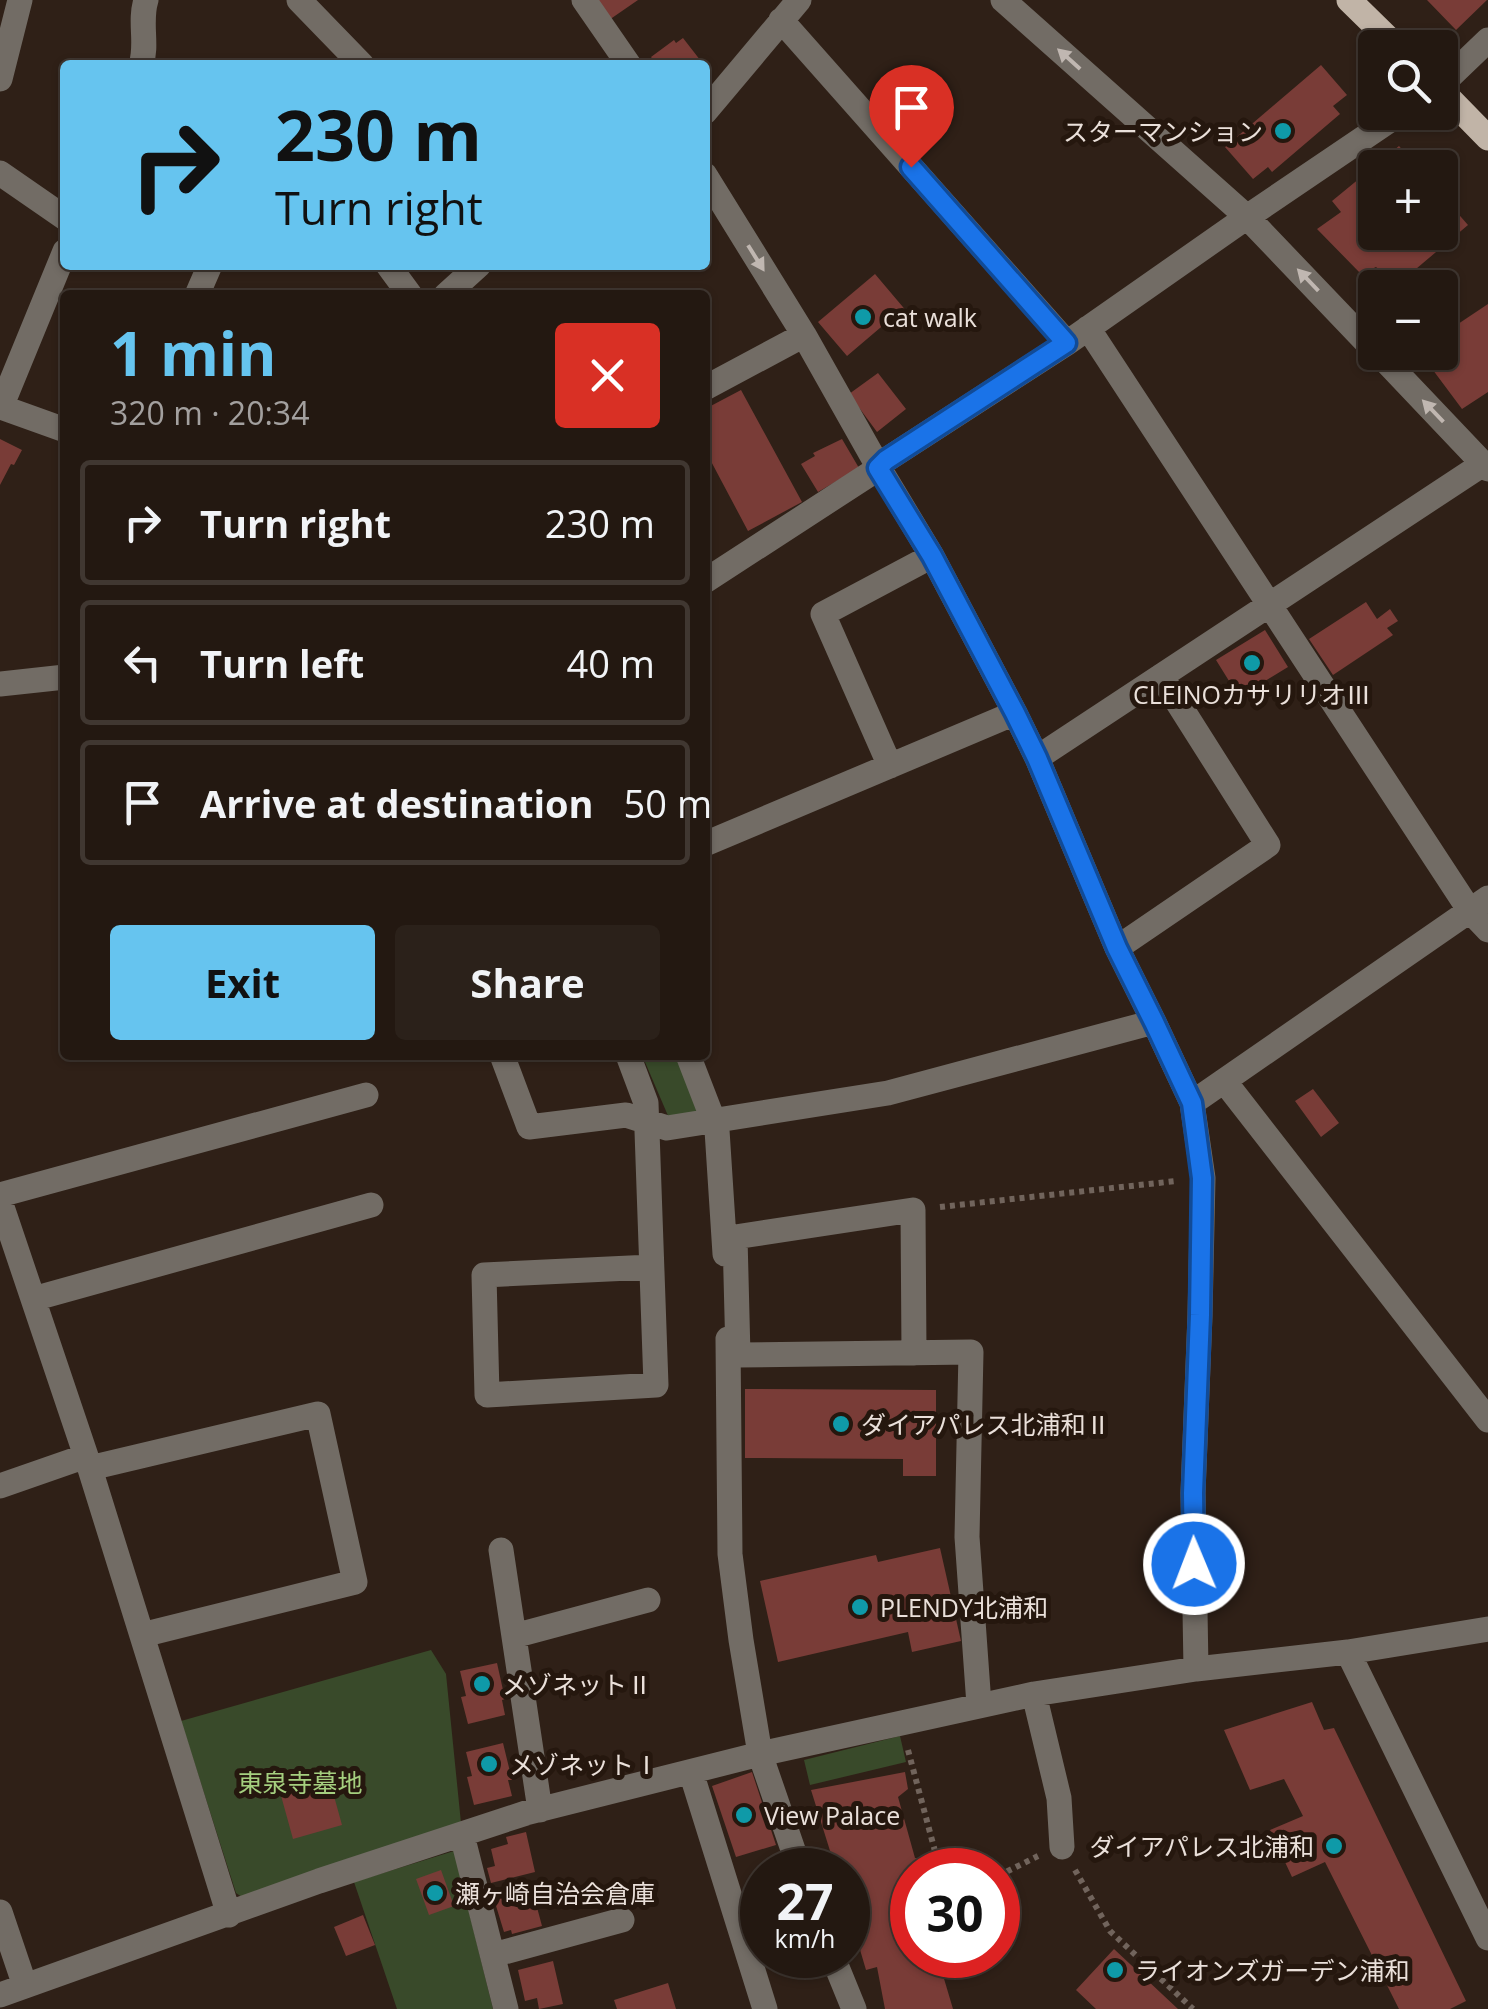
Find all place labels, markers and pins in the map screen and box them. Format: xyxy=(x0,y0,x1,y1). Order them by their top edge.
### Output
pin xyxy=(869,65,954,168)
place label: スターマンション xyxy=(1063,114,1263,148)
marker: スターマンション xyxy=(1272,120,1294,142)
place label: cat walk xyxy=(883,300,977,334)
marker: cat walk xyxy=(852,306,874,328)
marker: CLEINOカサリリオⅢ xyxy=(1241,652,1263,674)
place label: CLEINOカサリリオⅢ xyxy=(1133,677,1371,711)
place label: ダイアパレス北浦和Ⅱ xyxy=(861,1407,1111,1441)
marker: ダイアパレス北浦和Ⅱ xyxy=(830,1413,852,1435)
place label: PLENDY北浦和 xyxy=(880,1590,1048,1624)
marker: PLENDY北浦和 xyxy=(849,1596,871,1618)
place label: メゾネットⅡ xyxy=(502,1667,652,1701)
marker: メゾネットⅡ xyxy=(471,1673,493,1695)
place label: メゾネットⅠ xyxy=(509,1747,659,1781)
marker: メゾネットⅠ xyxy=(478,1753,500,1775)
place label: View Palace xyxy=(764,1798,900,1832)
marker: View Palace xyxy=(733,1804,755,1826)
place label: ダイアパレス北浦和 xyxy=(1089,1829,1314,1863)
marker: ダイアパレス北浦和 xyxy=(1323,1835,1345,1857)
place label: 瀬ヶ崎自治会倉庫 xyxy=(455,1876,655,1910)
marker: 瀬ヶ崎自治会倉庫 xyxy=(424,1882,446,1904)
place label: ライオンズガーデン浦和 xyxy=(1135,1953,1410,1987)
marker: ライオンズガーデン浦和 xyxy=(1104,1959,1126,1981)

